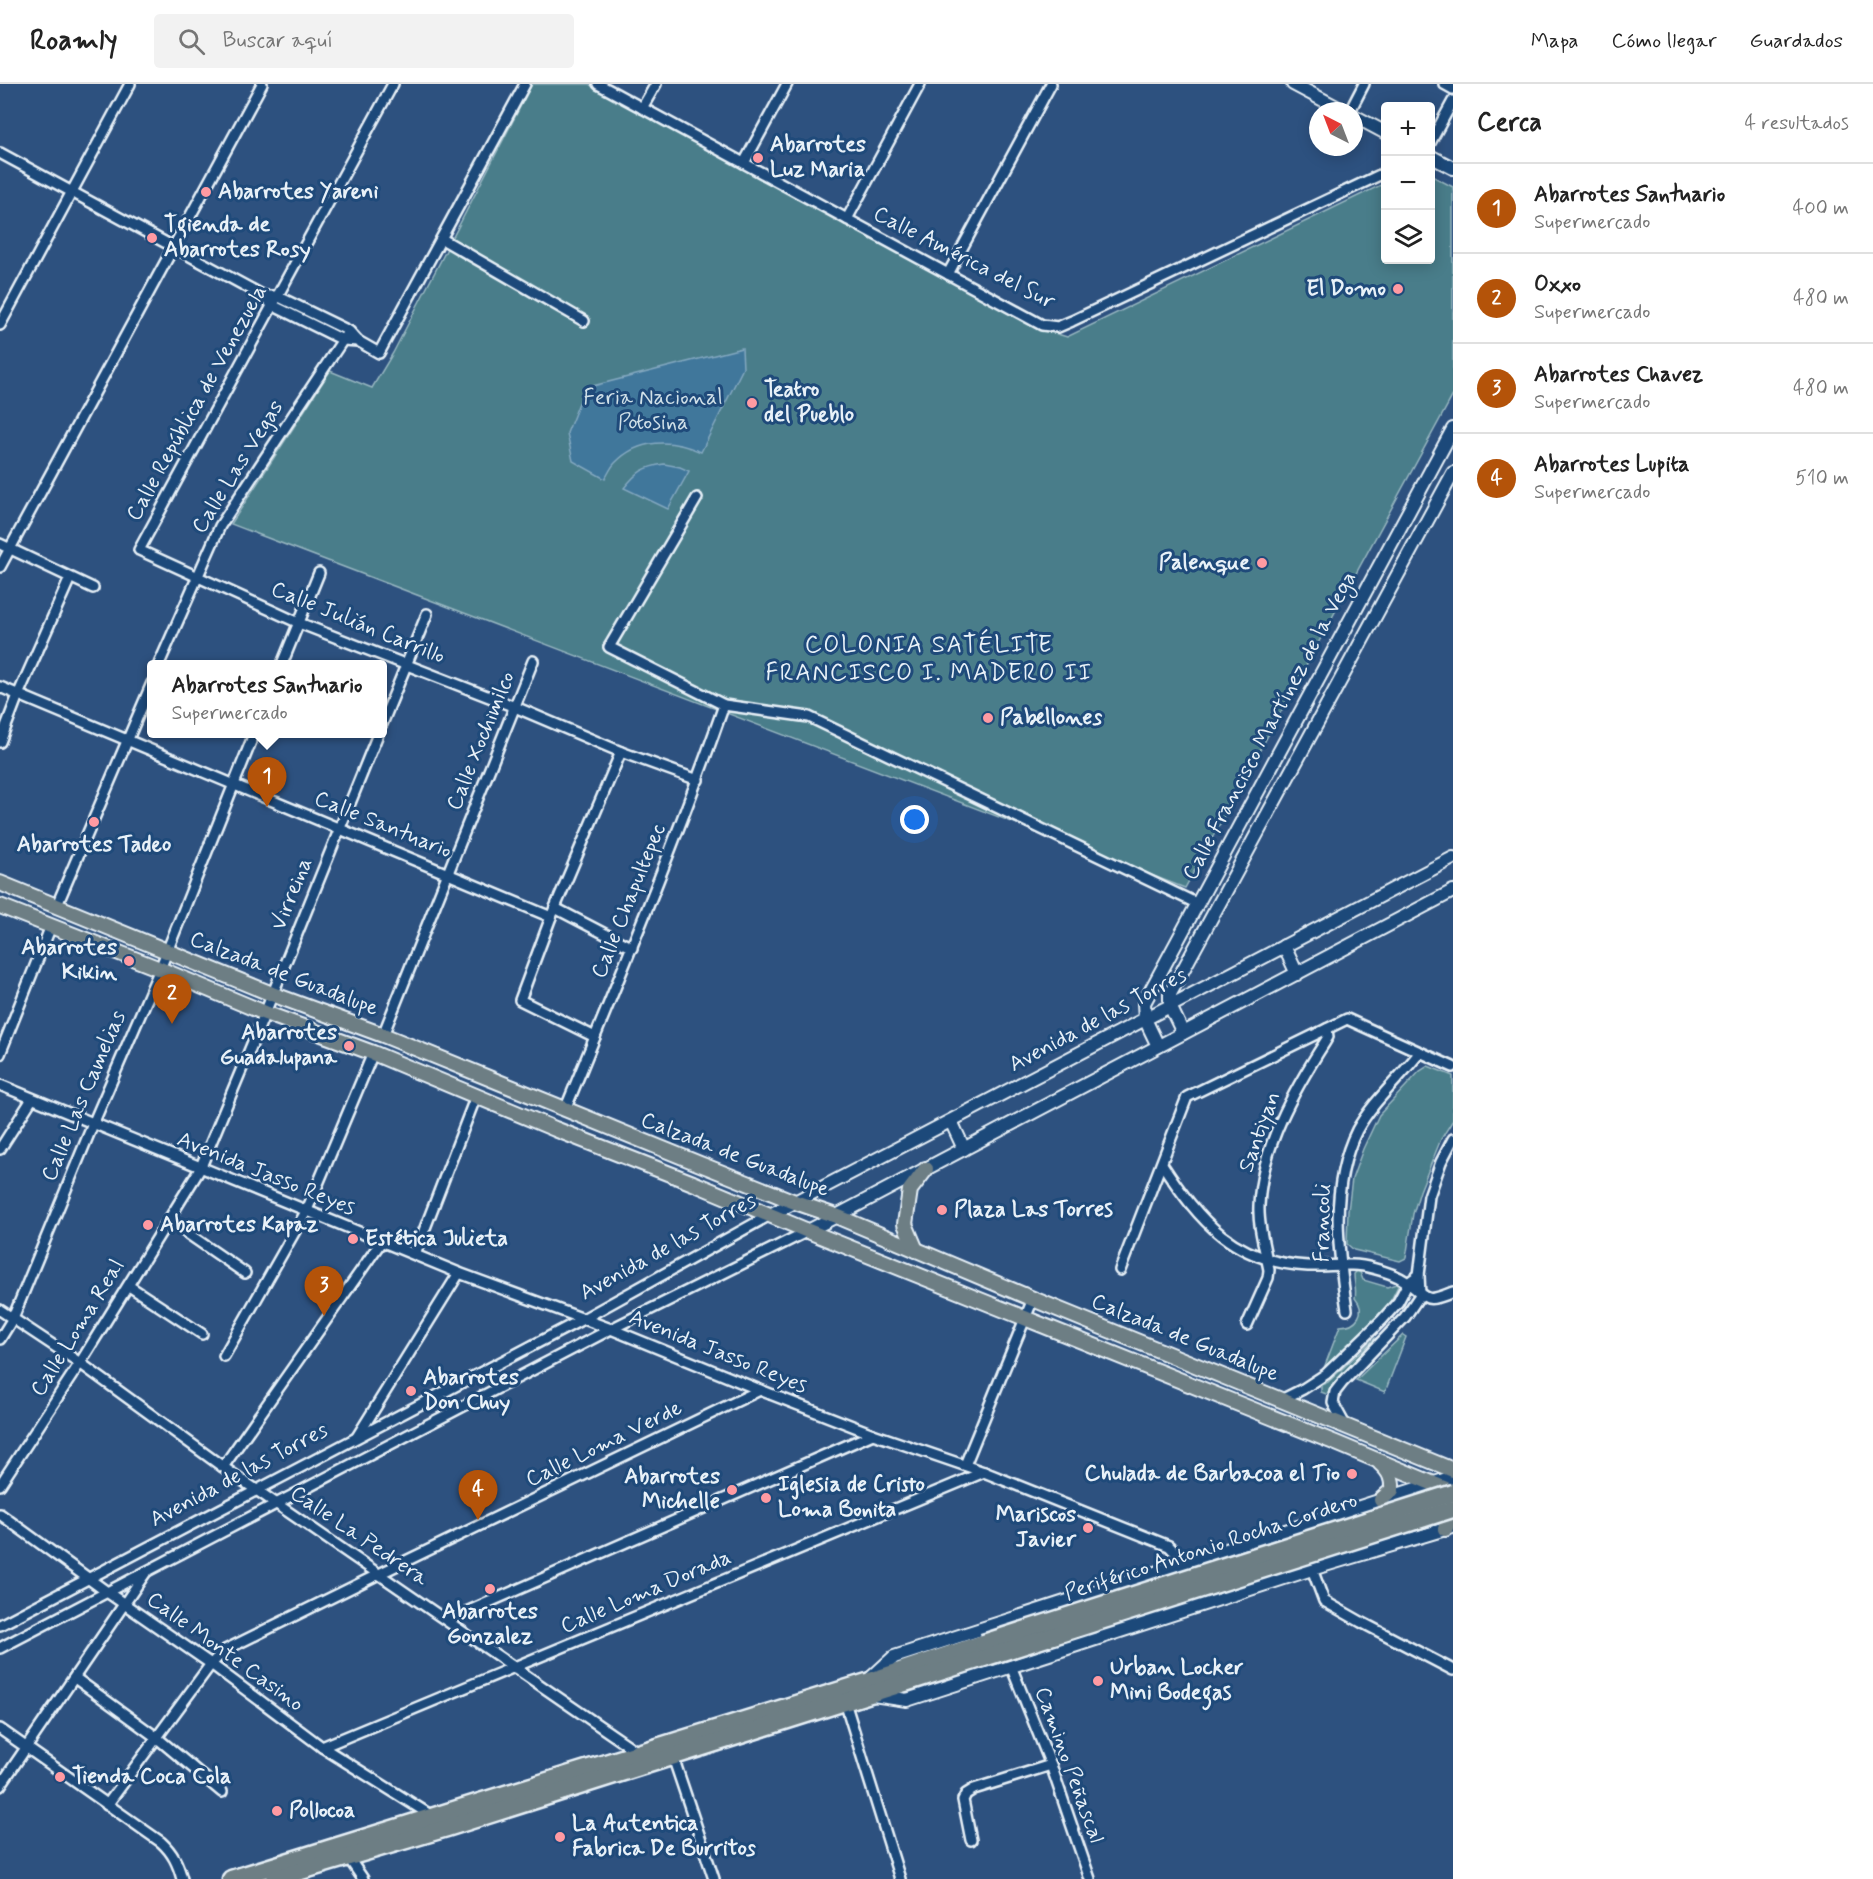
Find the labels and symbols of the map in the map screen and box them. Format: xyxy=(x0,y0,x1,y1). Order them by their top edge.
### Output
north arrow xyxy=(1309,102,1363,156)
place label: Abarrotes Luz Maria xyxy=(770,131,866,184)
marker: Abarrotes Luz Maria xyxy=(751,151,765,165)
place label: Abarrotes Yareni xyxy=(218,178,378,206)
marker: Abarrotes Yareni xyxy=(199,185,213,199)
street label: Calle América del Sur xyxy=(868,200,1060,316)
place label: Tgienda de Abarrotes Rosy xyxy=(164,211,311,264)
marker: Tgienda de Abarrotes Rosy xyxy=(145,231,159,245)
place label: El Domo xyxy=(1306,275,1387,303)
street label: Calle República de Venezuela xyxy=(120,280,274,526)
marker: El Domo xyxy=(1391,282,1405,296)
place label: Teatro del Pueblo xyxy=(764,376,854,429)
park label: Feria Nacional Potosina xyxy=(583,384,723,437)
street label: Calle Las Vegas xyxy=(186,395,291,539)
marker: Teatro del Pueblo xyxy=(745,396,759,410)
place label: Palenque xyxy=(1159,549,1250,577)
marker: Palenque xyxy=(1255,556,1269,570)
street label: Calle Francisco Martínez de la Vega xyxy=(1176,567,1366,887)
street label: Calle Julián Carrillo xyxy=(267,575,449,671)
district label: COLONIA SATÉLITE FRANCISCO I. MADERO II xyxy=(765,628,1093,689)
street label: Calle Xochimilco xyxy=(440,667,522,815)
place label: Pabellones xyxy=(1000,704,1102,732)
marker: Pabellones xyxy=(981,711,995,725)
pin: 1 xyxy=(248,758,286,807)
street label: Calle Santuario xyxy=(310,785,456,865)
your location xyxy=(900,805,929,834)
marker: Abarrotes Tadeo xyxy=(87,815,101,829)
street label: Calle Chapultepec xyxy=(585,820,673,982)
place label: Abarrotes Tadeo xyxy=(17,831,171,859)
street label: Virreina xyxy=(265,854,319,934)
street label: Calzada de Guadalupe xyxy=(186,925,382,1023)
place label: Abarrotes Kikin xyxy=(21,934,118,987)
marker: Abarrotes Kikin xyxy=(122,954,136,968)
street label: Avenida de las Torres xyxy=(1004,961,1192,1079)
pin: 2 xyxy=(152,974,192,1024)
street label: Calle Las Camelias xyxy=(35,1006,133,1186)
place label: Abarrotes Guadalupana xyxy=(220,1019,338,1072)
marker: Abarrotes Guadalupana xyxy=(342,1039,356,1053)
street label: Santiyan xyxy=(1232,1088,1288,1176)
street label: Calzada de Guadalupe xyxy=(637,1106,833,1204)
street label: Avenida Jasso Reyes xyxy=(173,1125,359,1223)
street label: Francoli xyxy=(1308,1183,1338,1263)
street label: Avenida de las Torres xyxy=(575,1187,762,1307)
place label: Plaza Las Torres xyxy=(954,1196,1113,1224)
marker: Plaza Las Torres xyxy=(935,1203,949,1217)
place label: Abarrotes Kapaz xyxy=(160,1211,318,1239)
marker: Abarrotes Kapaz xyxy=(141,1218,155,1232)
place label: Estética Julieta xyxy=(365,1225,508,1253)
marker: Estética Julieta xyxy=(346,1232,360,1246)
street label: Calle Loma Real xyxy=(24,1254,132,1402)
pin: 3 xyxy=(304,1266,344,1316)
street label: Calzada de Guadalupe xyxy=(1087,1288,1283,1388)
street label: Avenida Jasso Reyes xyxy=(625,1303,811,1401)
place label: Abarrotes Don Chuy xyxy=(423,1364,519,1417)
marker: Abarrotes Don Chuy xyxy=(404,1384,418,1398)
street label: Calle Loma Verde xyxy=(521,1394,687,1494)
street label: Avenida de las Torres xyxy=(145,1416,333,1534)
place label: Chulada de Barbacoa el Tio xyxy=(1085,1460,1340,1488)
place label: Abarrotes Michelle xyxy=(624,1463,720,1516)
marker: Chulada de Barbacoa el Tio xyxy=(1345,1467,1359,1481)
pin: 4 xyxy=(458,1470,498,1520)
place label: Iglesia de Cristo Loma Bonita xyxy=(778,1471,925,1524)
street label: Calle La Pedrera xyxy=(285,1479,434,1593)
marker: Abarrotes Michelle xyxy=(725,1483,739,1497)
street label: Periférico Antonio Rocha Cordero xyxy=(1061,1486,1361,1608)
marker: Iglesia de Cristo Loma Bonita xyxy=(759,1491,773,1505)
place label: Mariscos Javier xyxy=(996,1501,1077,1554)
marker: Mariscos Javier xyxy=(1081,1521,1095,1535)
street label: Calle Loma Dorada xyxy=(556,1543,736,1641)
marker: Abarrotes Gonzalez xyxy=(483,1582,497,1596)
street label: Calle Monte Casino xyxy=(141,1586,309,1718)
place label: Abarrotes Gonzalez xyxy=(442,1598,538,1651)
place label: Urban Locker Mini Bodegas xyxy=(1110,1654,1244,1711)
marker: Urban Locker Mini Bodegas xyxy=(1091,1674,1105,1688)
street label: Camino Peñascal xyxy=(1028,1683,1110,1847)
place label: Tienda Coca Cola xyxy=(72,1763,231,1791)
marker: Tienda Coca Cola xyxy=(53,1770,67,1784)
place label: Pollocoa xyxy=(289,1797,355,1825)
marker: Pollocoa xyxy=(270,1804,284,1818)
place label: La Autentica Fabrica De Burritos xyxy=(572,1810,756,1863)
marker: La Autentica Fabrica De Burritos xyxy=(553,1830,567,1844)

